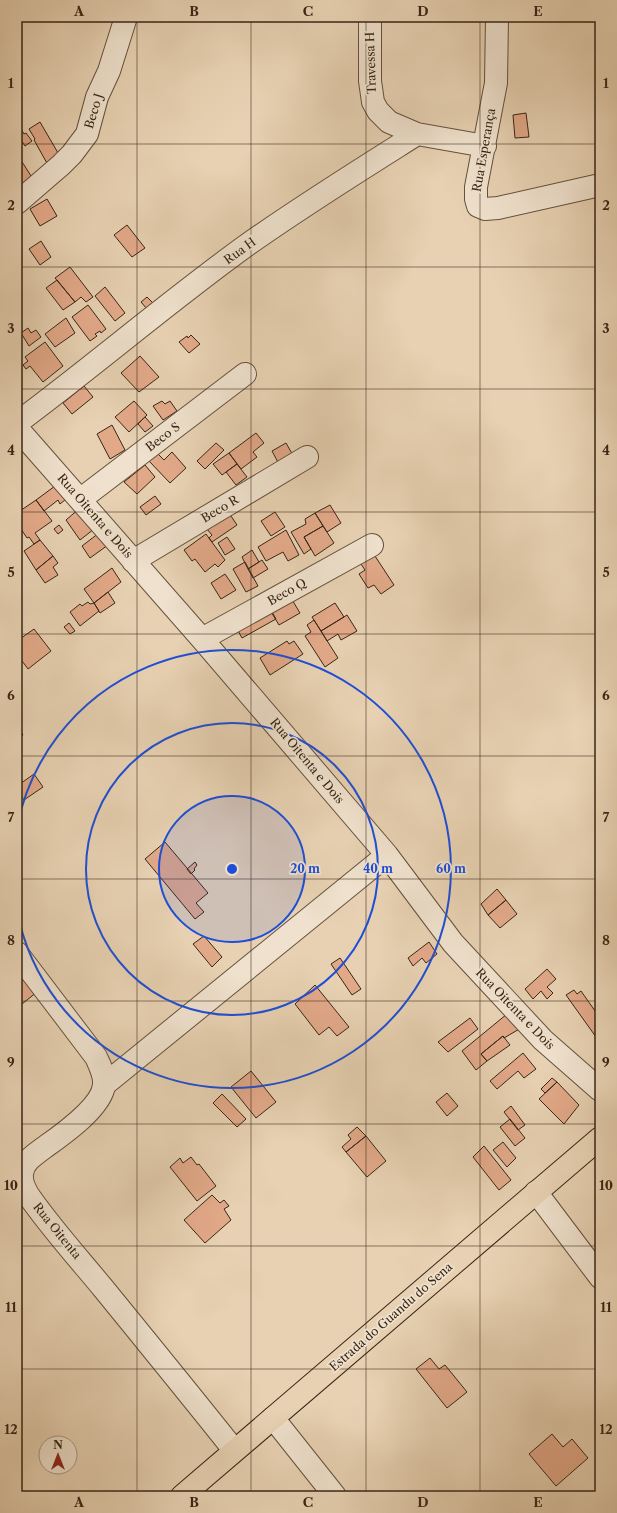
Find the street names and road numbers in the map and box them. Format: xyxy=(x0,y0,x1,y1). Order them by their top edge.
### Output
street label: Travessa H xyxy=(362,32,379,94)
street label: Beco J xyxy=(81,91,106,130)
street label: Rua Esperança xyxy=(469,106,498,193)
street label: Rua H xyxy=(221,234,259,267)
street label: Beco S xyxy=(143,419,183,454)
street label: Rua Oitenta e Dois xyxy=(55,470,136,561)
street label: Beco R xyxy=(198,491,242,525)
street label: Beco Q xyxy=(265,575,309,608)
street label: Rua Oitenta e Dois xyxy=(267,715,348,807)
street label: Rua Oitenta e Dois xyxy=(473,965,558,1052)
street label: Rua Oitenta xyxy=(30,1199,85,1262)
street label: Estrada do Guandu do Sena xyxy=(326,1259,456,1374)

